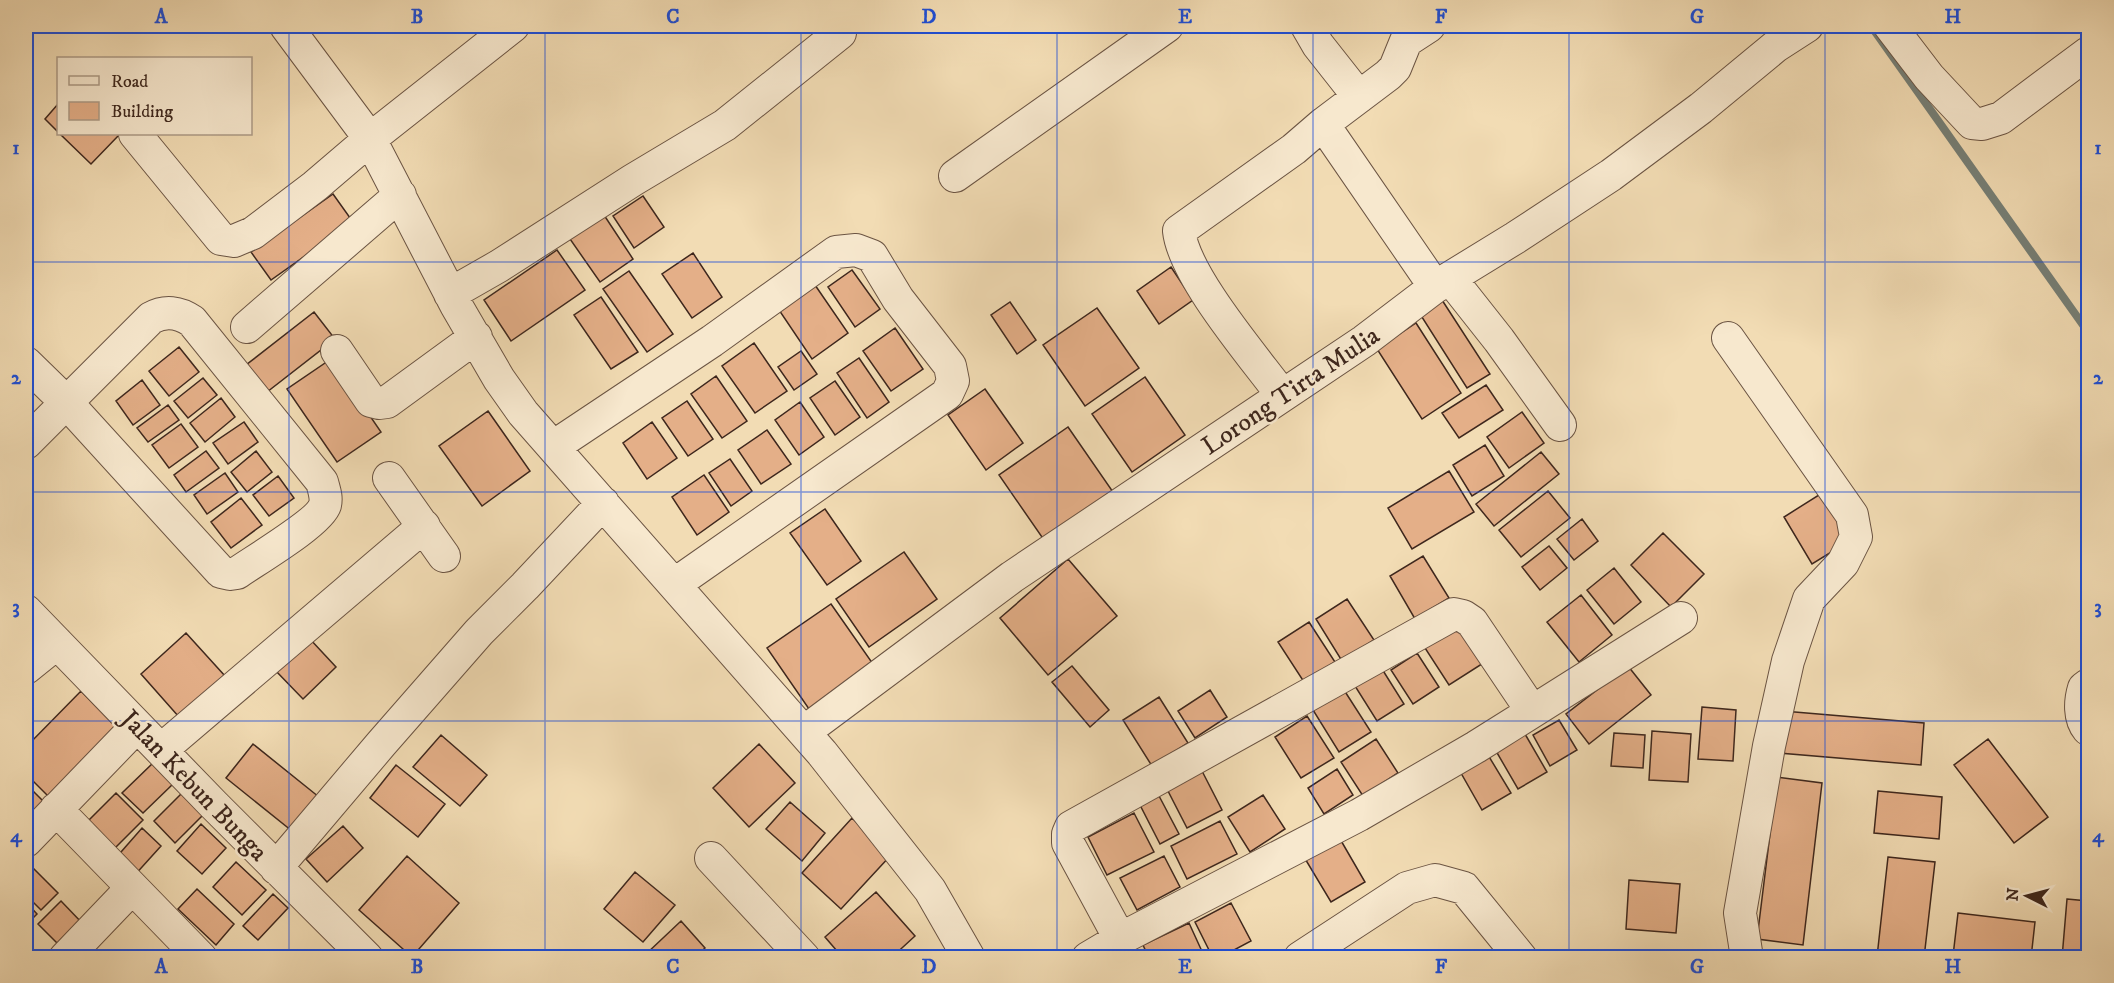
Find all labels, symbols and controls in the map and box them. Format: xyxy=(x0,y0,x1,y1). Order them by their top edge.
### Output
text: A xyxy=(154,5,169,30)
text: B xyxy=(411,5,423,30)
text: C xyxy=(666,5,680,30)
text: D xyxy=(922,5,937,30)
text: E xyxy=(1178,5,1192,30)
text: F xyxy=(1435,5,1448,30)
text: G xyxy=(1690,5,1704,30)
text: H xyxy=(1945,5,1962,30)
legend xyxy=(57,57,252,135)
text: Road xyxy=(111,71,148,93)
text: Building xyxy=(111,101,173,123)
text: 1 xyxy=(12,136,20,161)
text: 1 xyxy=(2094,136,2102,161)
street label: Lorong Tirta Mulia xyxy=(1195,319,1386,463)
text: 2 xyxy=(11,366,22,391)
text: 2 xyxy=(2093,366,2104,391)
text: 3 xyxy=(12,595,20,620)
text: 3 xyxy=(2094,595,2102,620)
street label: Jalan Kebun Bunga xyxy=(112,702,275,869)
text: 4 xyxy=(10,824,23,849)
text: 4 xyxy=(2092,824,2105,849)
north arrow xyxy=(1997,866,2057,926)
text: N xyxy=(2002,887,2024,902)
text: A xyxy=(154,955,169,980)
text: B xyxy=(411,955,423,980)
text: C xyxy=(666,955,680,980)
text: D xyxy=(922,955,937,980)
text: E xyxy=(1178,955,1192,980)
text: F xyxy=(1435,955,1448,980)
text: G xyxy=(1690,955,1704,980)
text: H xyxy=(1945,955,1962,980)

